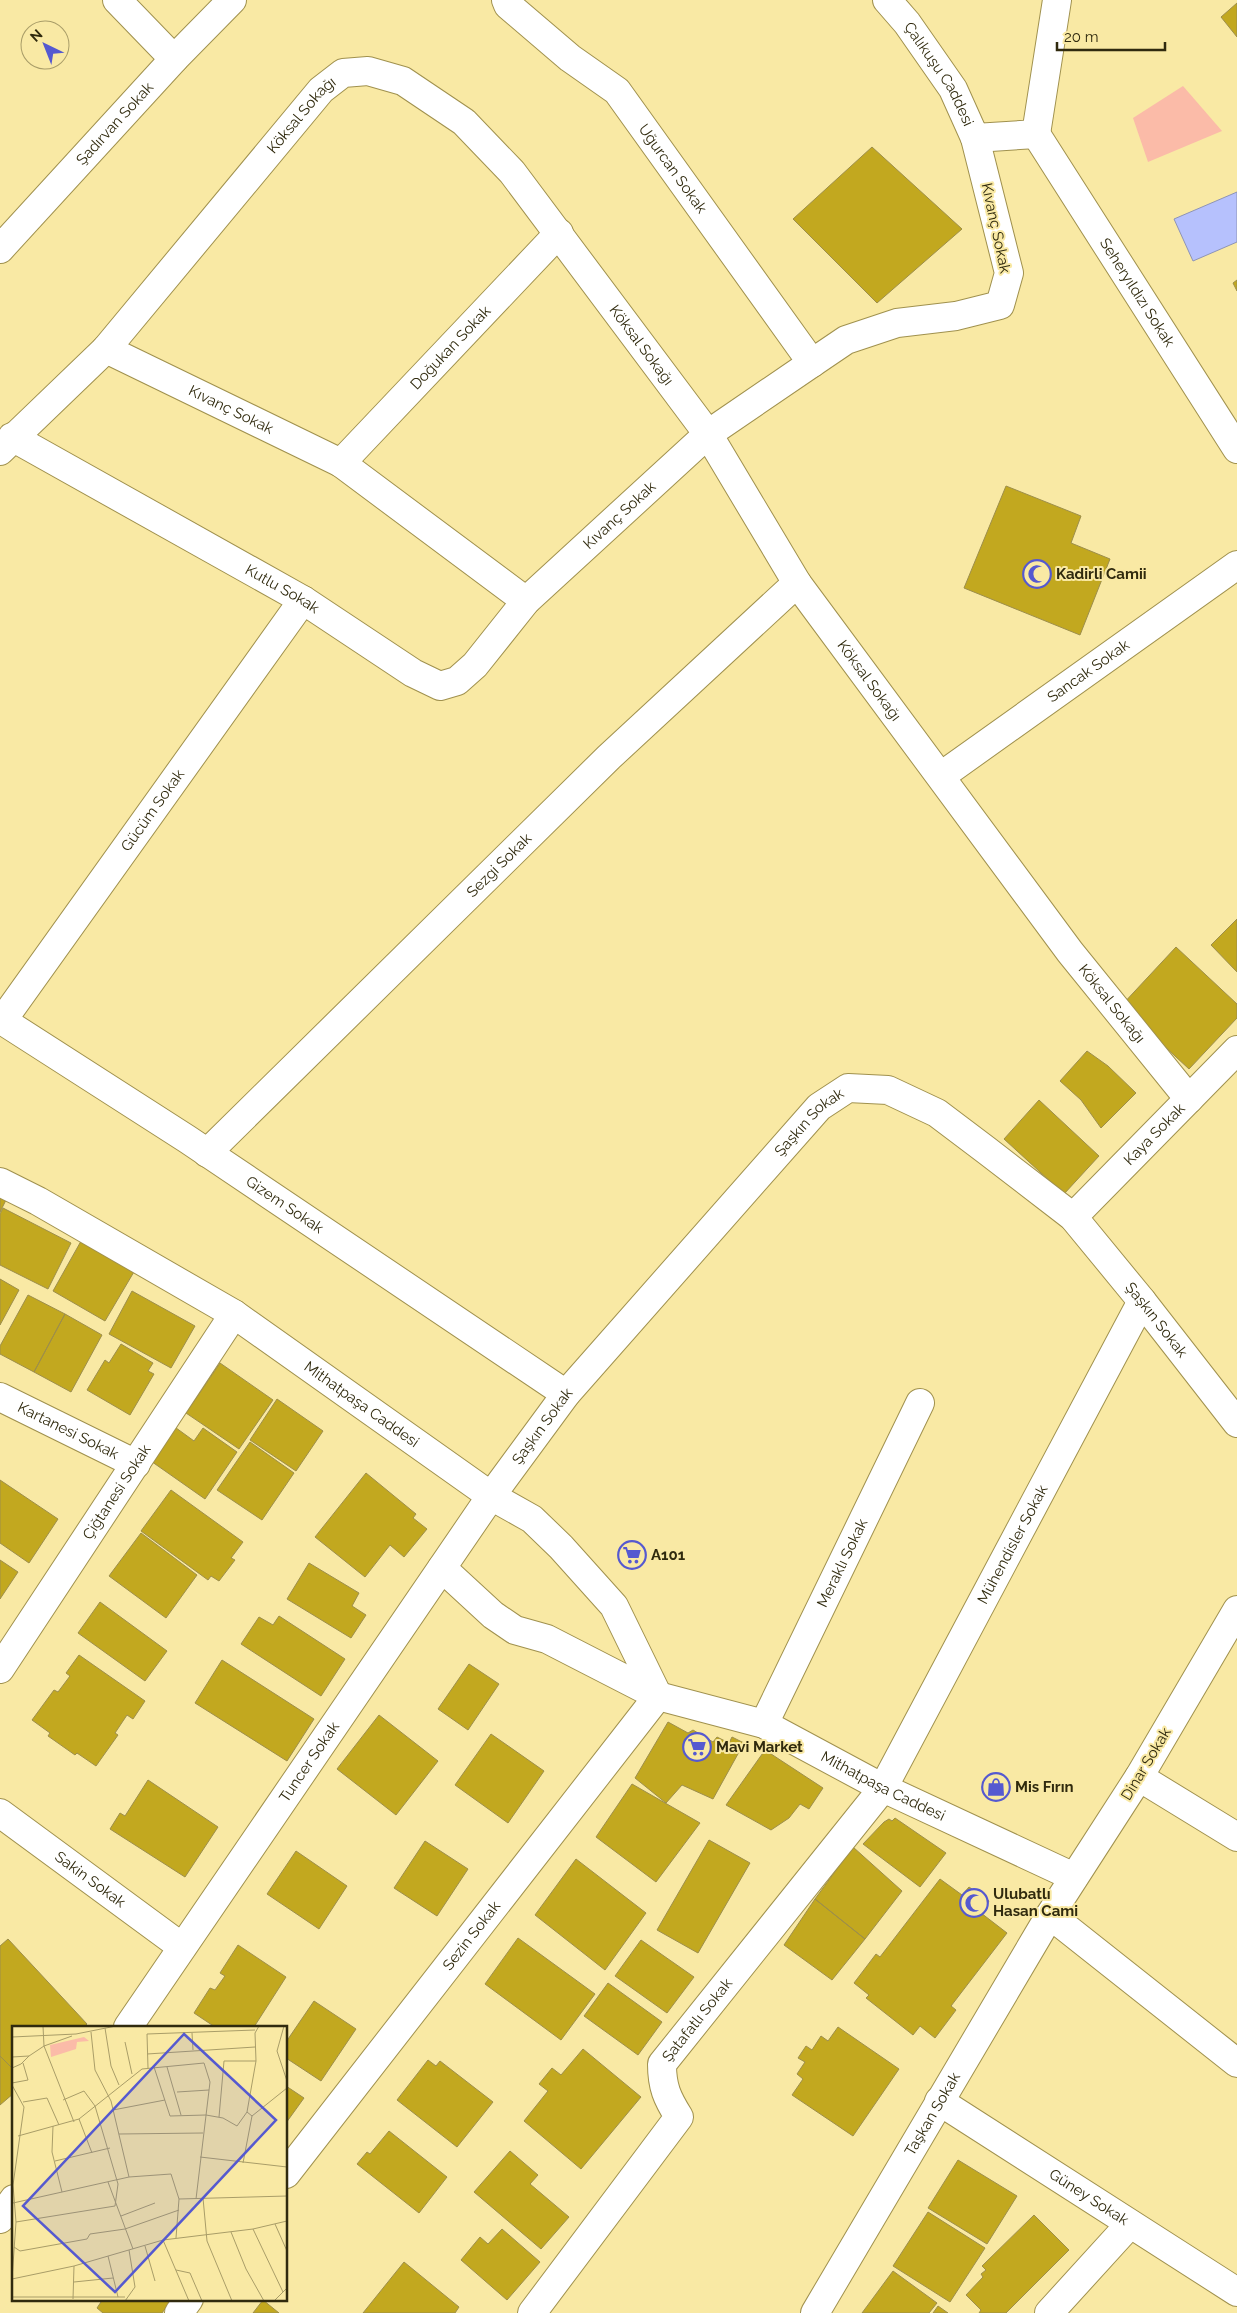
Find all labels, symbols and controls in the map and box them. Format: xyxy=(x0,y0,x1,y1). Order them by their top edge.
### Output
street label: Çalıkuşu Caddesi xyxy=(900,19,977,129)
north arrow xyxy=(20,20,70,70)
scale bar xyxy=(1057,20,1164,52)
text: N xyxy=(27,26,45,45)
text: 20 m xyxy=(1064,28,1099,46)
street label: Köksal Sokağı xyxy=(263,73,339,157)
street label: Şadırvan Sokak xyxy=(72,78,157,169)
street label: Uğurcan Sokak xyxy=(635,121,711,217)
street label: Kıvanç Sokak xyxy=(978,181,1014,275)
street label: Seheryıldızı Sokak xyxy=(1096,235,1178,350)
street label: Köksal Sokağı xyxy=(606,301,677,389)
street label: Doğukan Sokak xyxy=(406,302,494,393)
street label: Kıvanç Sokak xyxy=(186,382,276,438)
street label: Kıvanç Sokak xyxy=(580,478,659,553)
mosque icon: Kadirli Camii xyxy=(1022,559,1052,589)
street label: Kutlu Sokak xyxy=(242,561,323,617)
place label: Kadirli Camii xyxy=(1056,565,1147,583)
street label: Sancak Sokak xyxy=(1044,636,1133,706)
street label: Köksal Sokağı xyxy=(834,637,905,724)
street label: Gücüm Sokak xyxy=(117,766,188,855)
street label: Sezgi Sokak xyxy=(463,830,535,901)
street label: Köksal Sokağı xyxy=(1075,961,1149,1046)
street label: Şaşkın Sokak xyxy=(771,1084,847,1160)
street label: Kaya Sokak xyxy=(1120,1099,1189,1169)
street label: Gizem Sokak xyxy=(242,1172,327,1237)
street label: Şaşkın Sokak xyxy=(1121,1279,1192,1361)
street label: Mithatpaşa Caddesi xyxy=(301,1357,422,1451)
street label: Şaşkın Sokak xyxy=(508,1384,576,1468)
street label: Kartanesi Sokak xyxy=(15,1398,122,1463)
street label: Çiğtanesi Sokak xyxy=(79,1441,155,1543)
street label: Mühendisler Sokak xyxy=(974,1482,1051,1607)
street label: Meraklı Sokak xyxy=(813,1516,871,1610)
supermarket icon: A101 xyxy=(617,1540,647,1570)
place label: A101 xyxy=(651,1546,686,1564)
street label: Tuncer Sokak xyxy=(275,1718,343,1806)
street label: Dinar Sokak xyxy=(1117,1724,1175,1804)
supermarket icon: Mavi Market xyxy=(682,1732,712,1762)
place label: Mavi Market xyxy=(716,1738,803,1756)
street label: Mithatpaşa Caddesi xyxy=(818,1747,948,1825)
shop icon: Mis Fırın xyxy=(981,1772,1011,1802)
place label: Mis Fırın xyxy=(1015,1778,1074,1796)
street label: Sakin Sokak xyxy=(51,1847,129,1911)
place label: Ulubatlı Hasan Cami xyxy=(993,1885,1078,1920)
mosque icon: Ulubatlı Hasan Cami xyxy=(959,1888,989,1918)
street label: Sezin Sokak xyxy=(439,1897,504,1974)
street label: Şatafatlı Sokak xyxy=(658,1975,736,2065)
inset map xyxy=(12,2026,288,2300)
street label: Taşkan Sokak xyxy=(901,2069,964,2159)
street label: Güney Sokak xyxy=(1046,2165,1132,2229)

